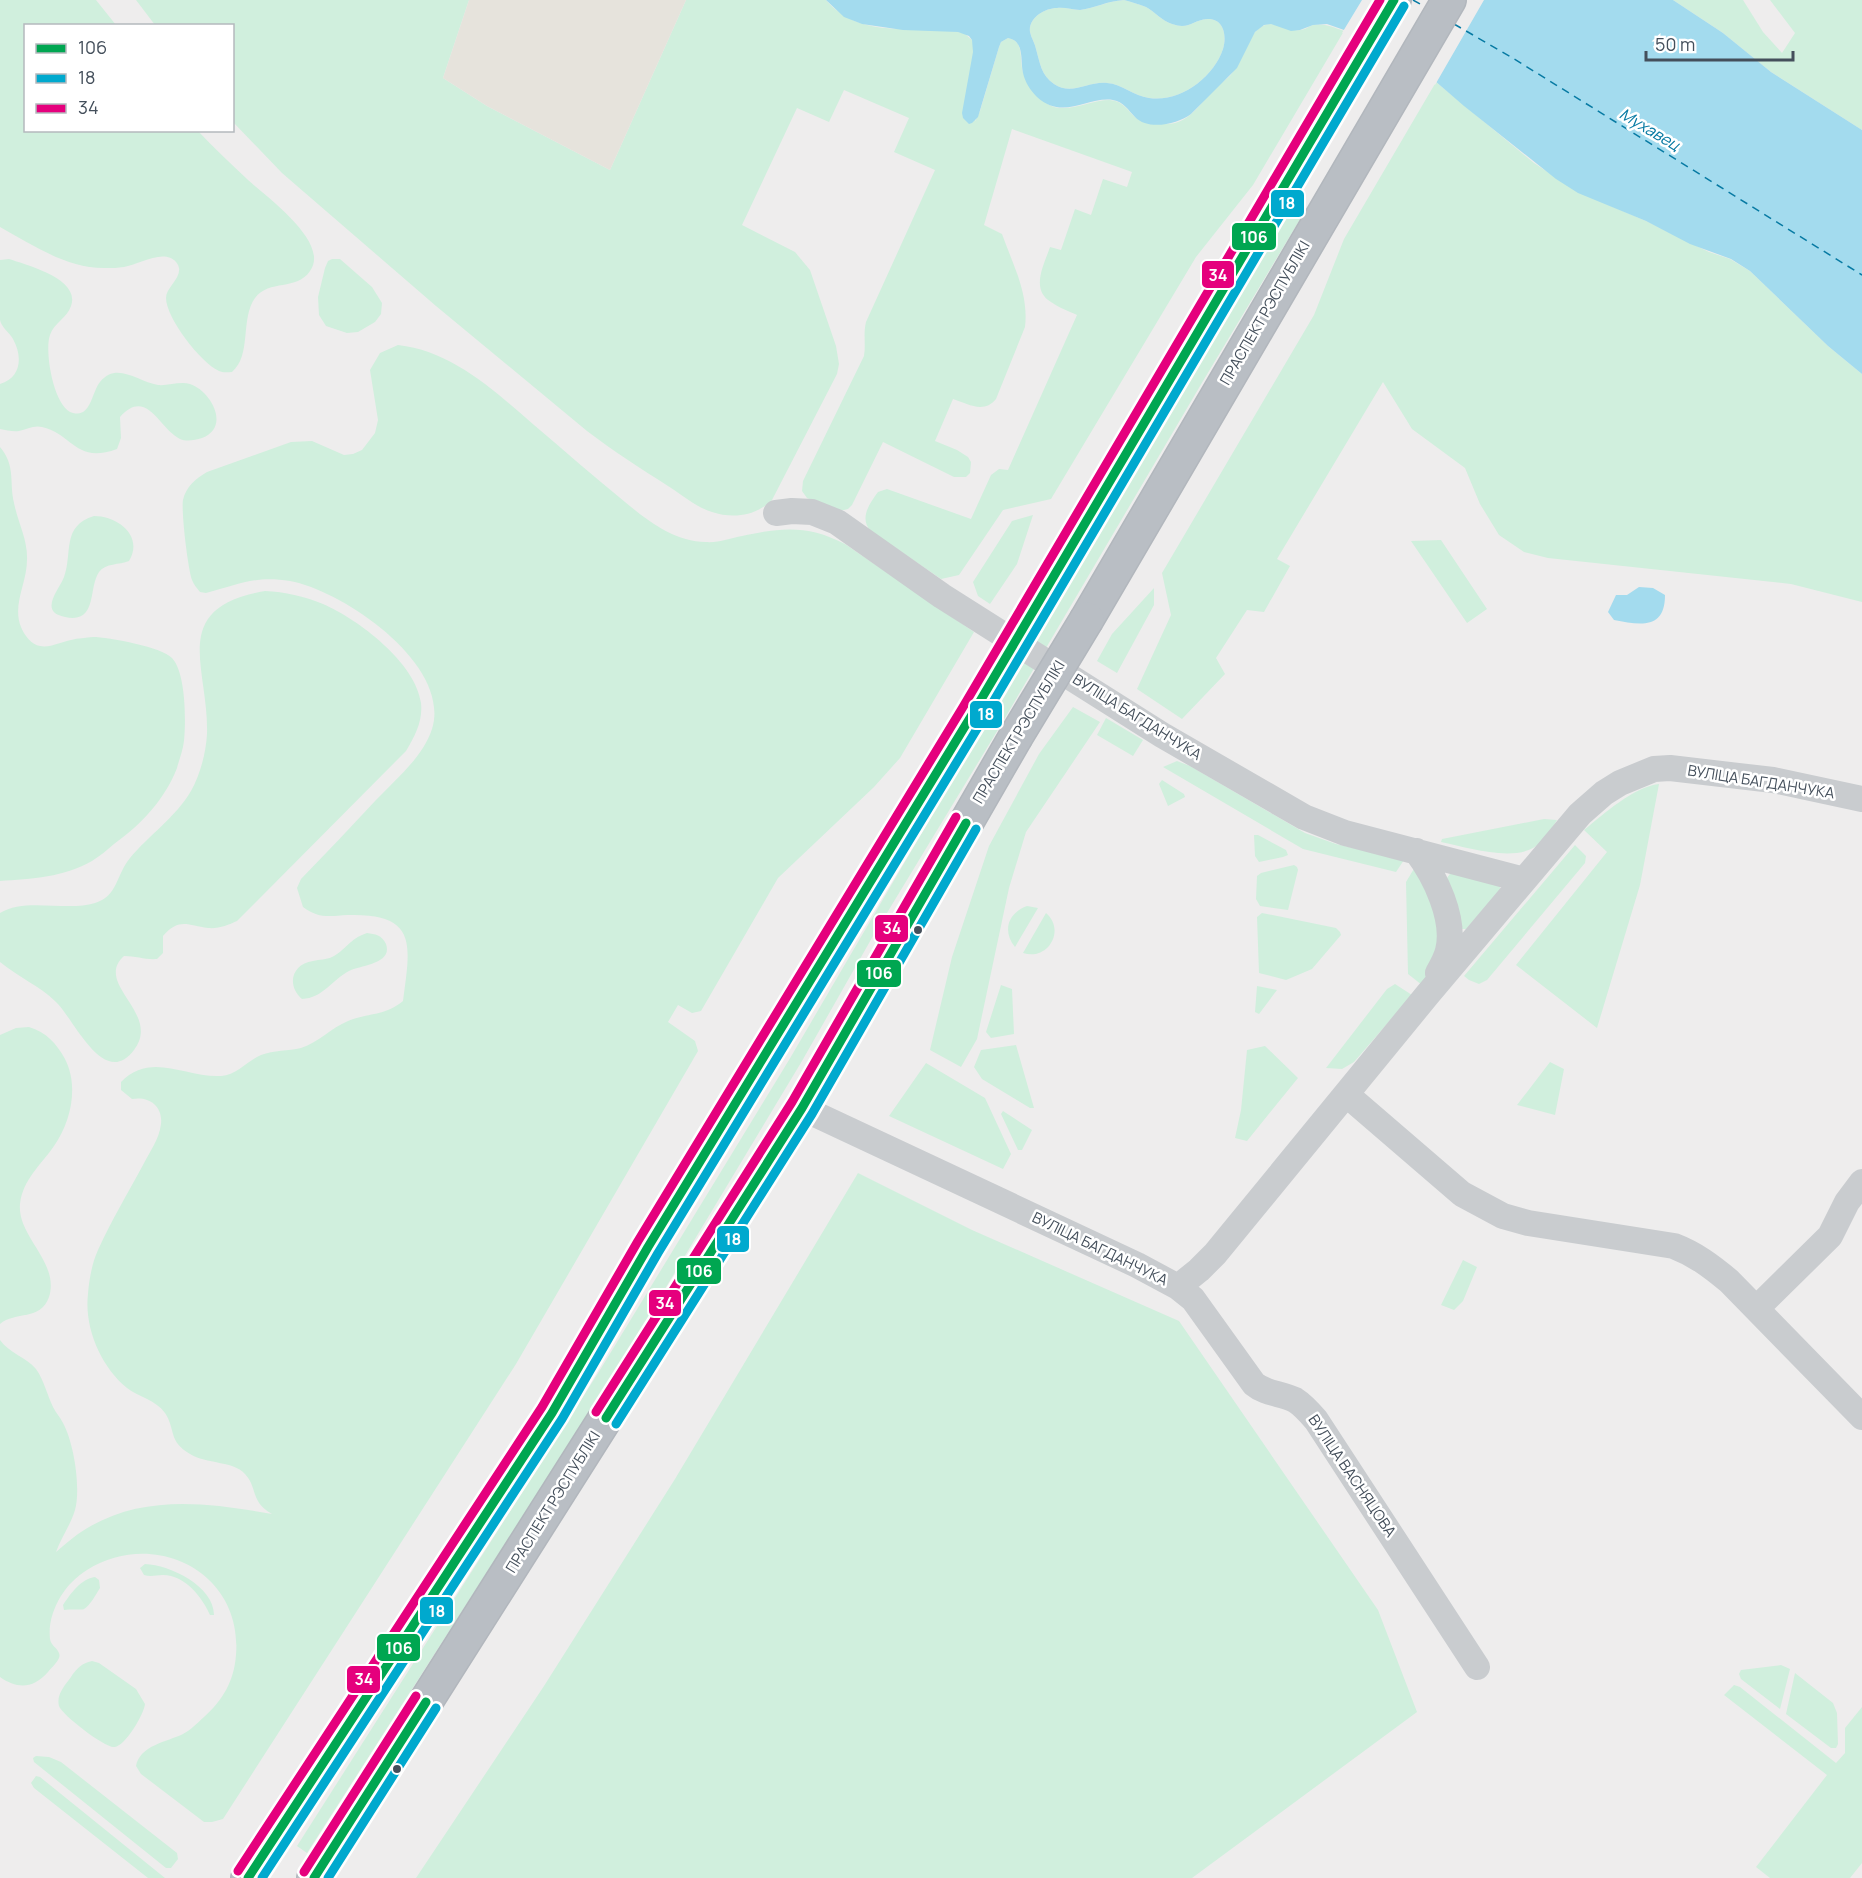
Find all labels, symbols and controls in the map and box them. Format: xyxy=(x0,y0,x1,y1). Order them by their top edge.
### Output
legend xyxy=(24,24,234,132)
scale bar xyxy=(1646,24,1793,62)
text: 50 m xyxy=(1655,32,1695,56)
text: 106 xyxy=(78,35,107,59)
text: 18 xyxy=(78,65,95,89)
text: 34 xyxy=(78,95,99,119)
water label: Мухавец xyxy=(1616,102,1685,156)
line badge: 18 xyxy=(1270,189,1305,218)
text: 18 xyxy=(1279,192,1295,214)
line badge: 106 xyxy=(1231,222,1277,251)
text: 106 xyxy=(1240,226,1268,248)
street label: ПРАСПЕКТ РЭСПУБЛІКІ xyxy=(1215,237,1315,389)
line badge: 34 xyxy=(1201,260,1235,289)
text: 34 xyxy=(1208,264,1228,286)
street label: ПРАСПЕКТ РЭСПУБЛІКІ xyxy=(967,656,1070,807)
street label: ВУЛІЦА БАГДАНЧУКА xyxy=(1069,668,1206,765)
line badge: 18 xyxy=(969,700,1003,729)
text: 18 xyxy=(978,703,994,725)
street label: ВУЛІЦА БАГДАНЧУКА xyxy=(1686,760,1837,804)
line badge: 34 xyxy=(874,914,909,943)
text: 34 xyxy=(882,917,902,939)
unlabelled marker xyxy=(912,924,924,936)
line badge: 106 xyxy=(856,959,902,988)
text: 106 xyxy=(865,962,893,984)
street label: ВУЛІЦА БАГДАНЧУКА xyxy=(1029,1207,1172,1291)
line badge: 18 xyxy=(716,1225,750,1253)
text: 18 xyxy=(725,1228,741,1250)
line badge: 106 xyxy=(676,1257,722,1285)
text: 106 xyxy=(685,1260,713,1282)
line badge: 34 xyxy=(648,1289,682,1317)
text: 34 xyxy=(655,1292,675,1314)
street label: ВУЛІЦА ВАСНЯЦОВА xyxy=(1304,1410,1402,1541)
street label: ПРАСПЕКТ РЭСПУБЛІКІ xyxy=(500,1427,605,1577)
line badge: 18 xyxy=(419,1596,454,1625)
text: 18 xyxy=(429,1600,445,1622)
line badge: 106 xyxy=(376,1633,421,1662)
text: 106 xyxy=(385,1637,413,1659)
line badge: 34 xyxy=(346,1665,381,1694)
text: 34 xyxy=(354,1668,374,1690)
unlabelled marker xyxy=(391,1763,403,1775)

